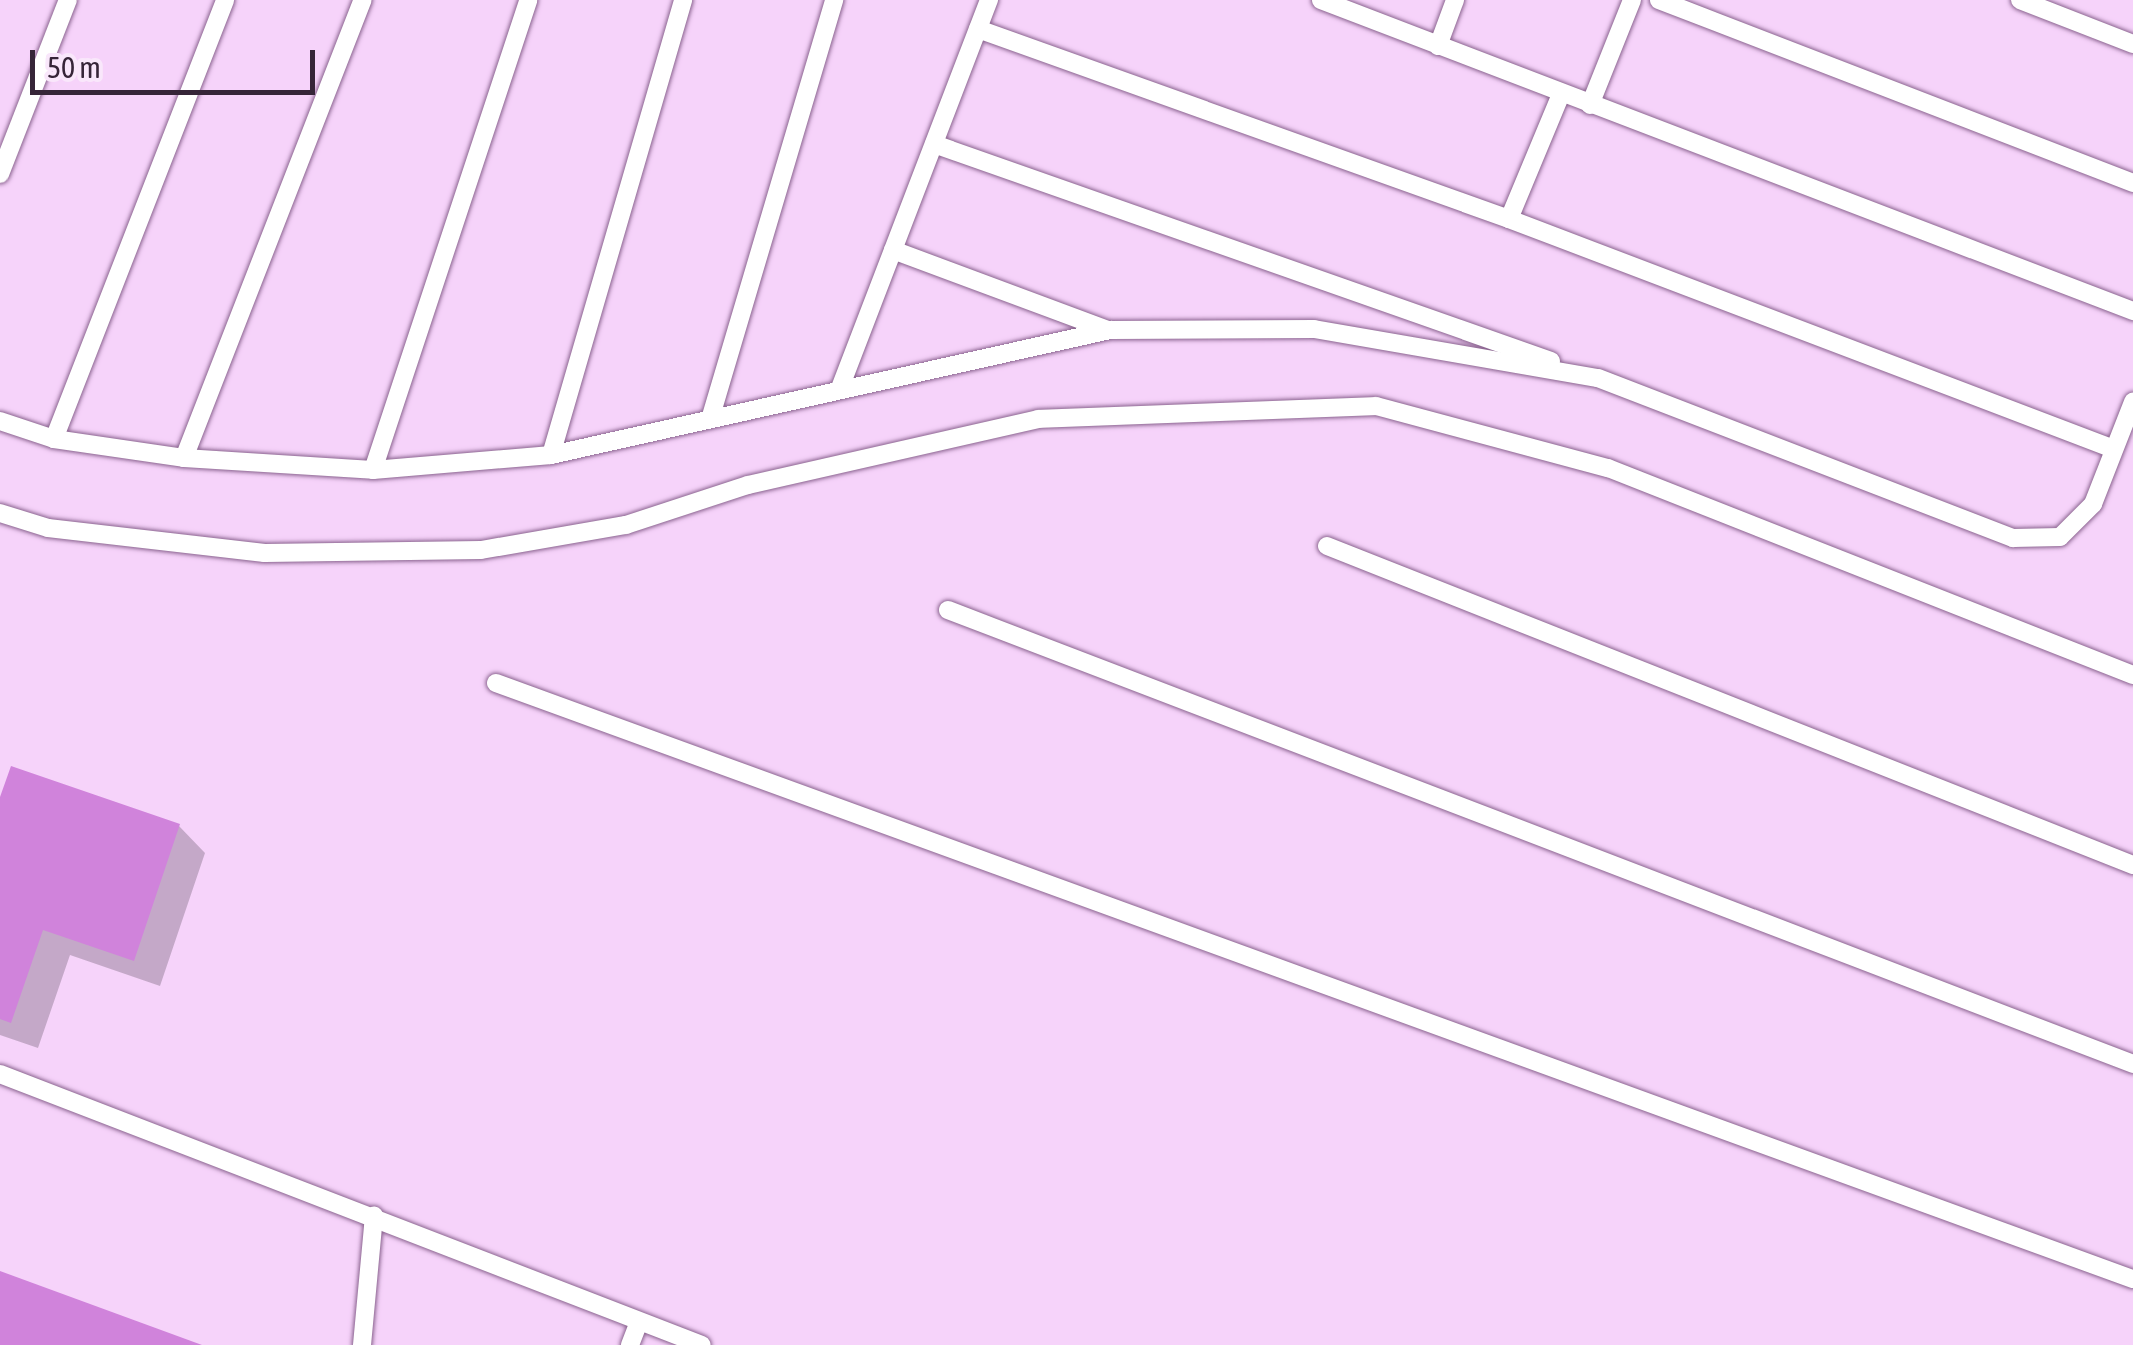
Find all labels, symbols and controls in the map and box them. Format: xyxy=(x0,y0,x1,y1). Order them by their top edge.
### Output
scale bar xyxy=(35,30,320,92)
text: 50 m xyxy=(47,50,101,84)

